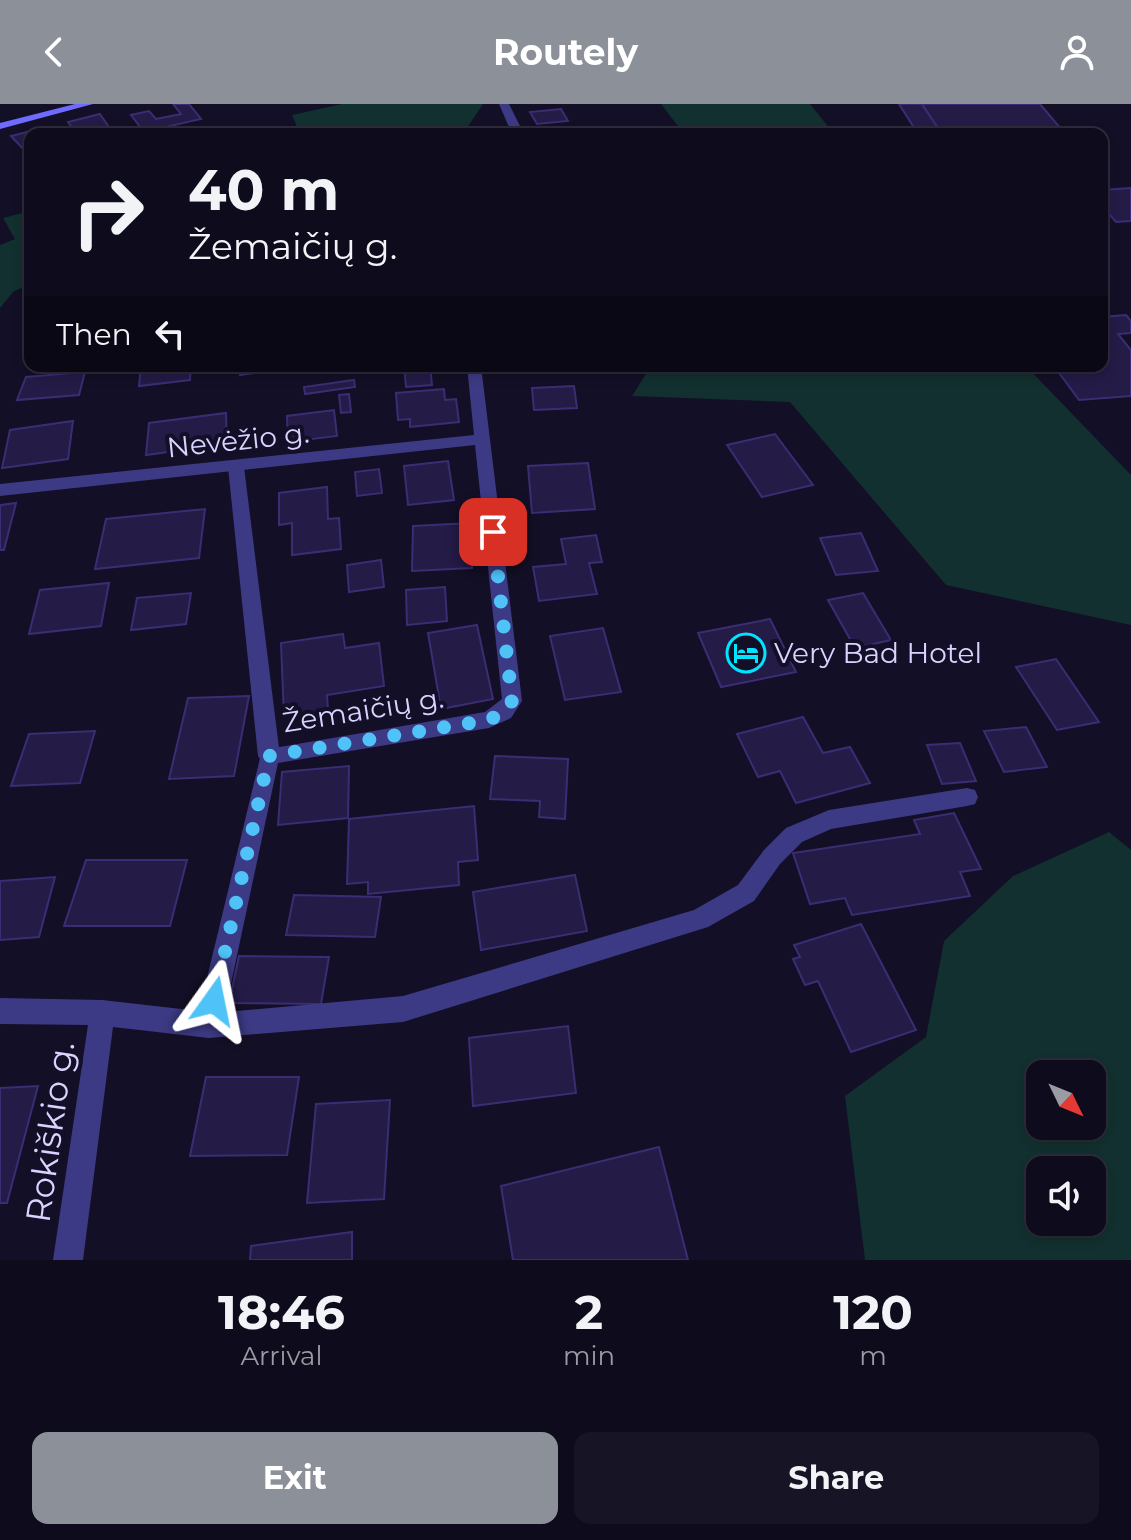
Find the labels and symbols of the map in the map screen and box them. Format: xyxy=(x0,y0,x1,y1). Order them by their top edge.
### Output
street label: Nevėžio g. xyxy=(165,416,311,464)
pin xyxy=(459,498,527,566)
hotel icon: Very Bad Hotel xyxy=(725,632,767,674)
place label: Very Bad Hotel xyxy=(774,636,982,670)
street label: Žemaičių g. xyxy=(280,680,446,740)
position arrow xyxy=(172,959,256,1043)
street label: Rokiškio g. xyxy=(17,1039,83,1225)
north arrow xyxy=(1026,1060,1106,1140)

